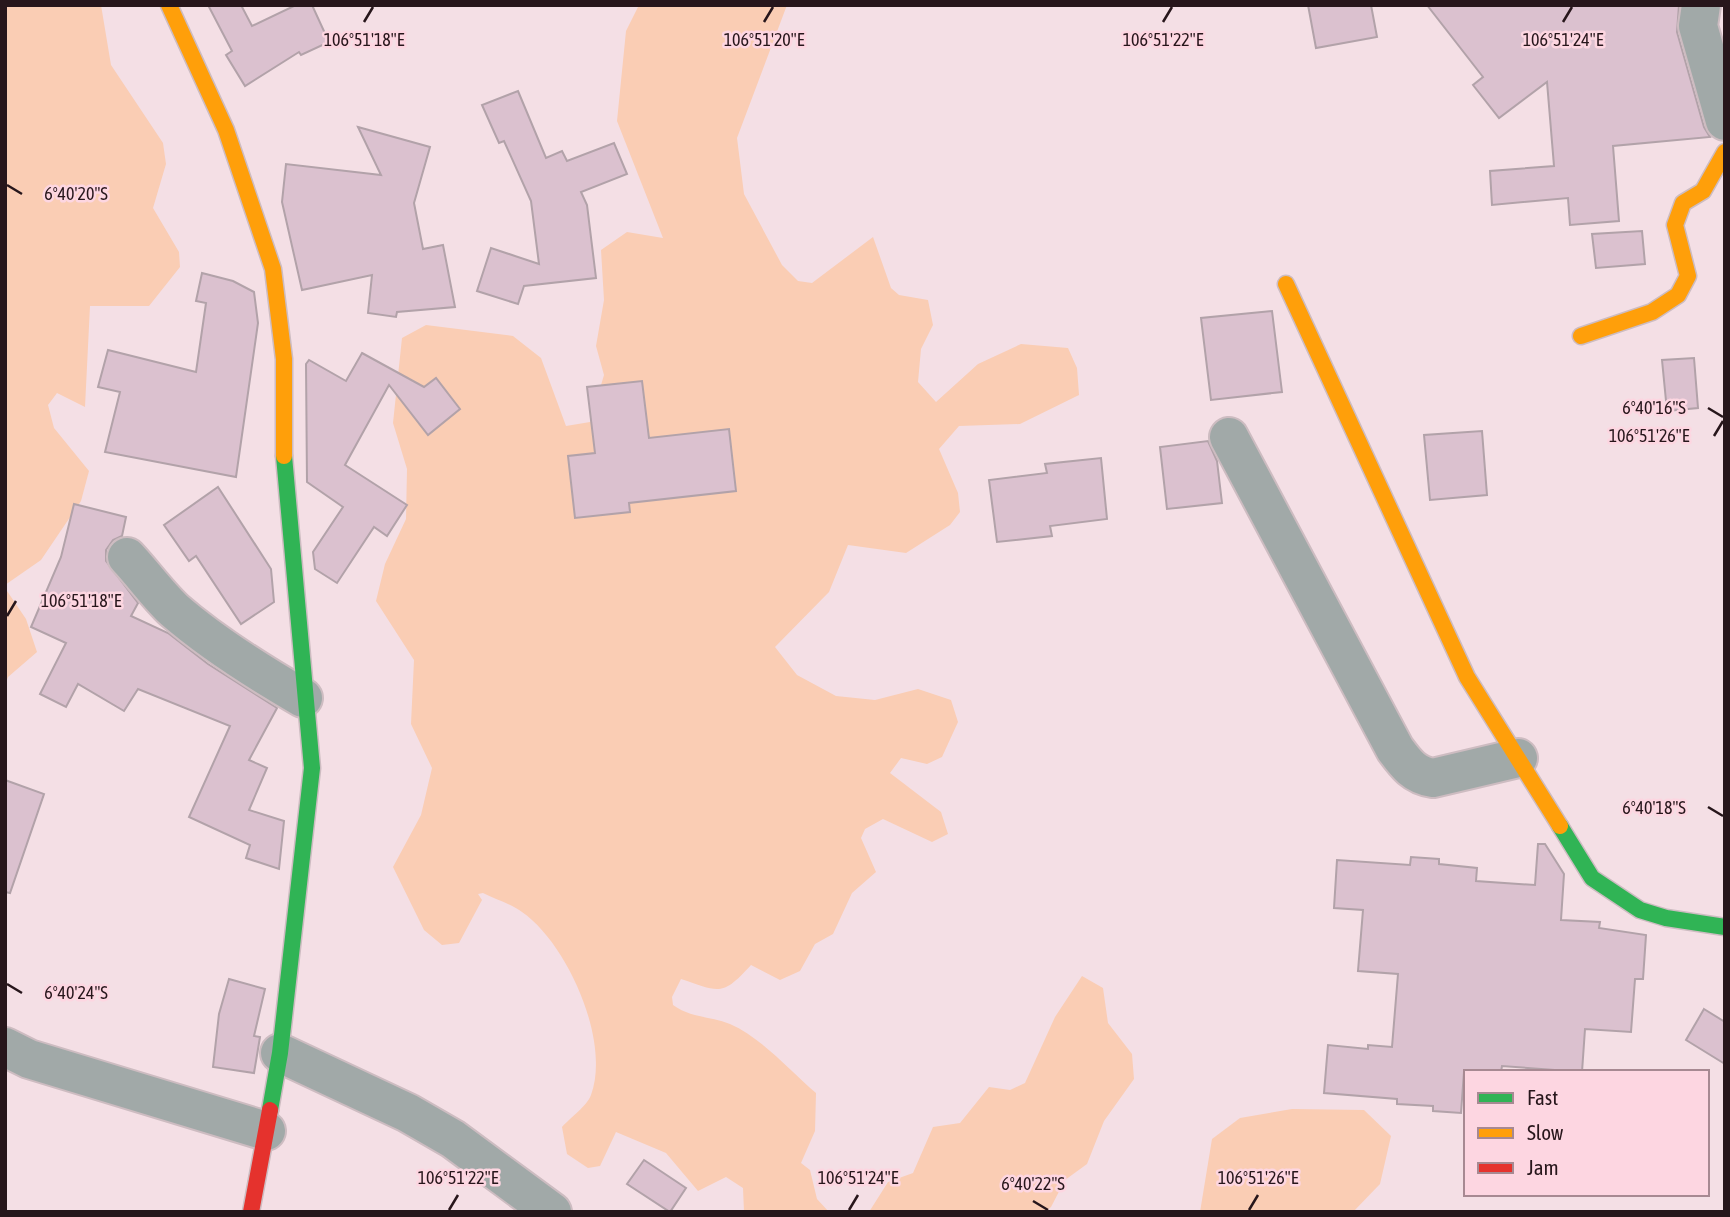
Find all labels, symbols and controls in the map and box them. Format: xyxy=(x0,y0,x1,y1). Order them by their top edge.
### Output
text: 106°51'18"E xyxy=(324,29,405,50)
text: 106°51'20"E xyxy=(724,29,805,50)
text: 106°51'22"E xyxy=(1123,29,1204,50)
text: 106°51'24"E xyxy=(1523,29,1604,50)
text: 6°40'20"S xyxy=(44,183,108,204)
text: 6°40'16"S xyxy=(1622,397,1686,418)
text: 106°51'26"E xyxy=(1609,425,1690,446)
text: 106°51'18"E xyxy=(41,590,122,611)
text: 6°40'18"S xyxy=(1622,797,1686,818)
text: 6°40'24"S xyxy=(44,982,108,1003)
legend xyxy=(1464,1070,1709,1196)
text: Fast xyxy=(1527,1085,1558,1109)
text: Slow xyxy=(1527,1120,1564,1144)
text: Jam xyxy=(1527,1155,1559,1179)
text: 106°51'22"E xyxy=(418,1167,499,1188)
text: 106°51'24"E xyxy=(818,1167,899,1188)
text: 106°51'26"E xyxy=(1218,1167,1299,1188)
text: 6°40'22"S xyxy=(1001,1173,1065,1194)

